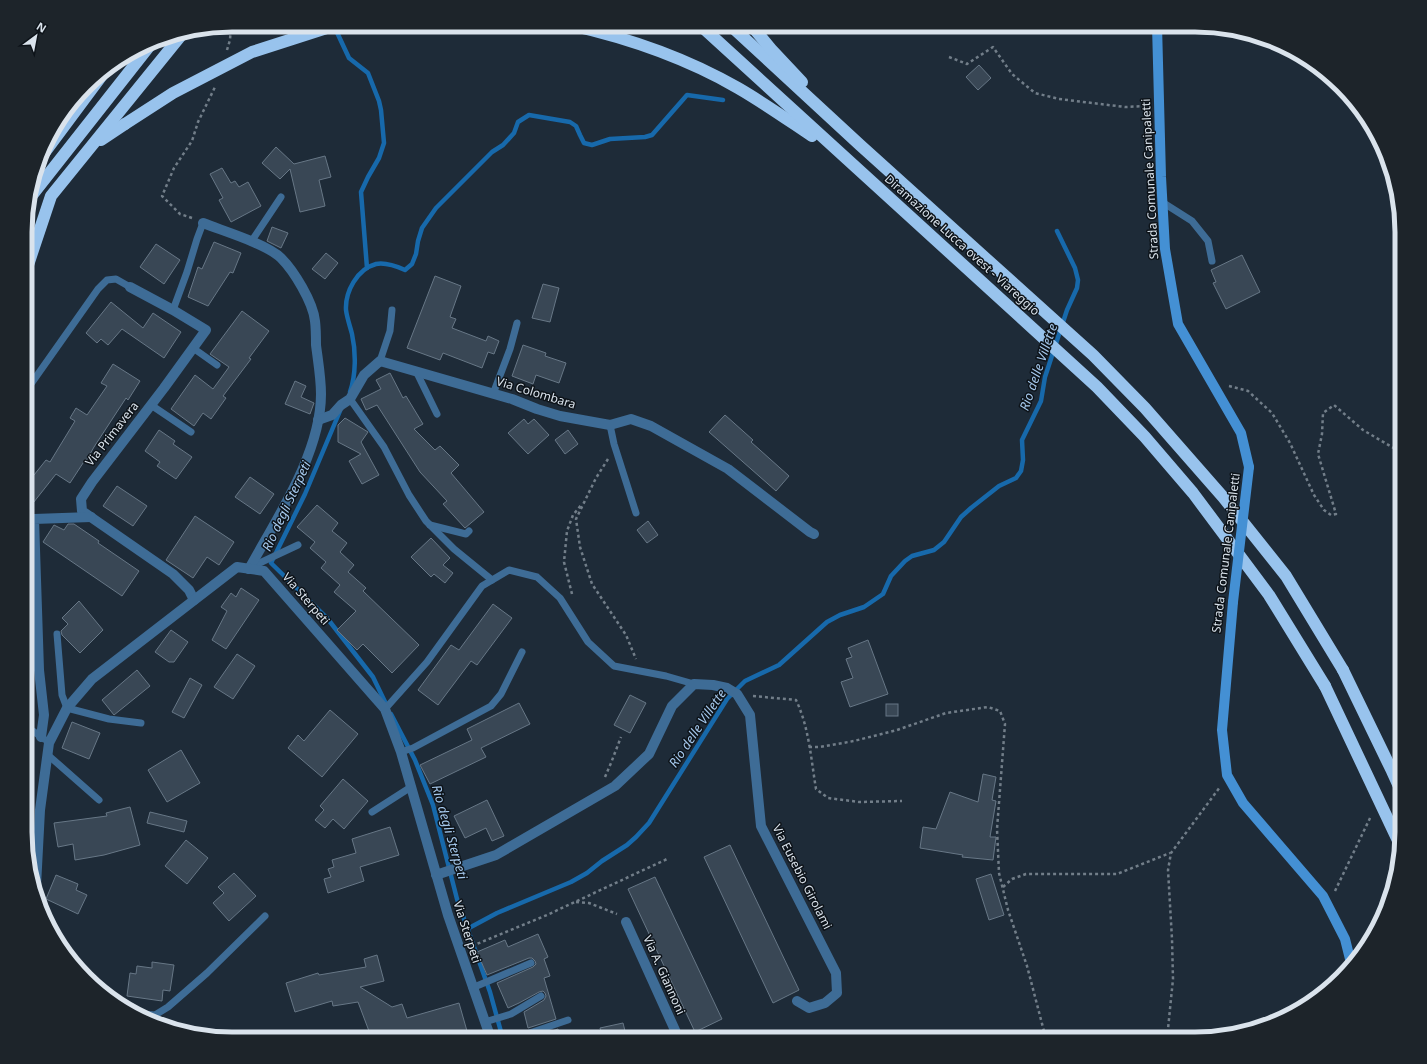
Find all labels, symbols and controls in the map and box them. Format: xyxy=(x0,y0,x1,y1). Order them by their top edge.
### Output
north arrow xyxy=(16,16,56,56)
text: N xyxy=(34,18,49,36)
street label: Strada Comunale Canipaletti xyxy=(1137,98,1162,260)
street label: Diramazione Lucca ovest - Viareggio xyxy=(881,170,1044,319)
water label: Rio delle Villette xyxy=(1015,321,1061,413)
street label: Via Colombara xyxy=(494,372,578,413)
street label: Via Primavera xyxy=(81,398,142,470)
water label: Rio degli Sterpeti xyxy=(257,457,315,554)
street label: Strada Comunale Canipaletti xyxy=(1207,472,1244,634)
street label: Via Sterpeti xyxy=(279,569,334,629)
water label: Rio delle Villette xyxy=(664,685,730,771)
water label: Rio degli Sterpeti xyxy=(428,783,472,882)
street label: Via Eusebio Girolami xyxy=(769,821,836,932)
street label: Via Sterpeti xyxy=(449,899,486,965)
street label: Via A. Giannoni xyxy=(639,932,690,1017)

